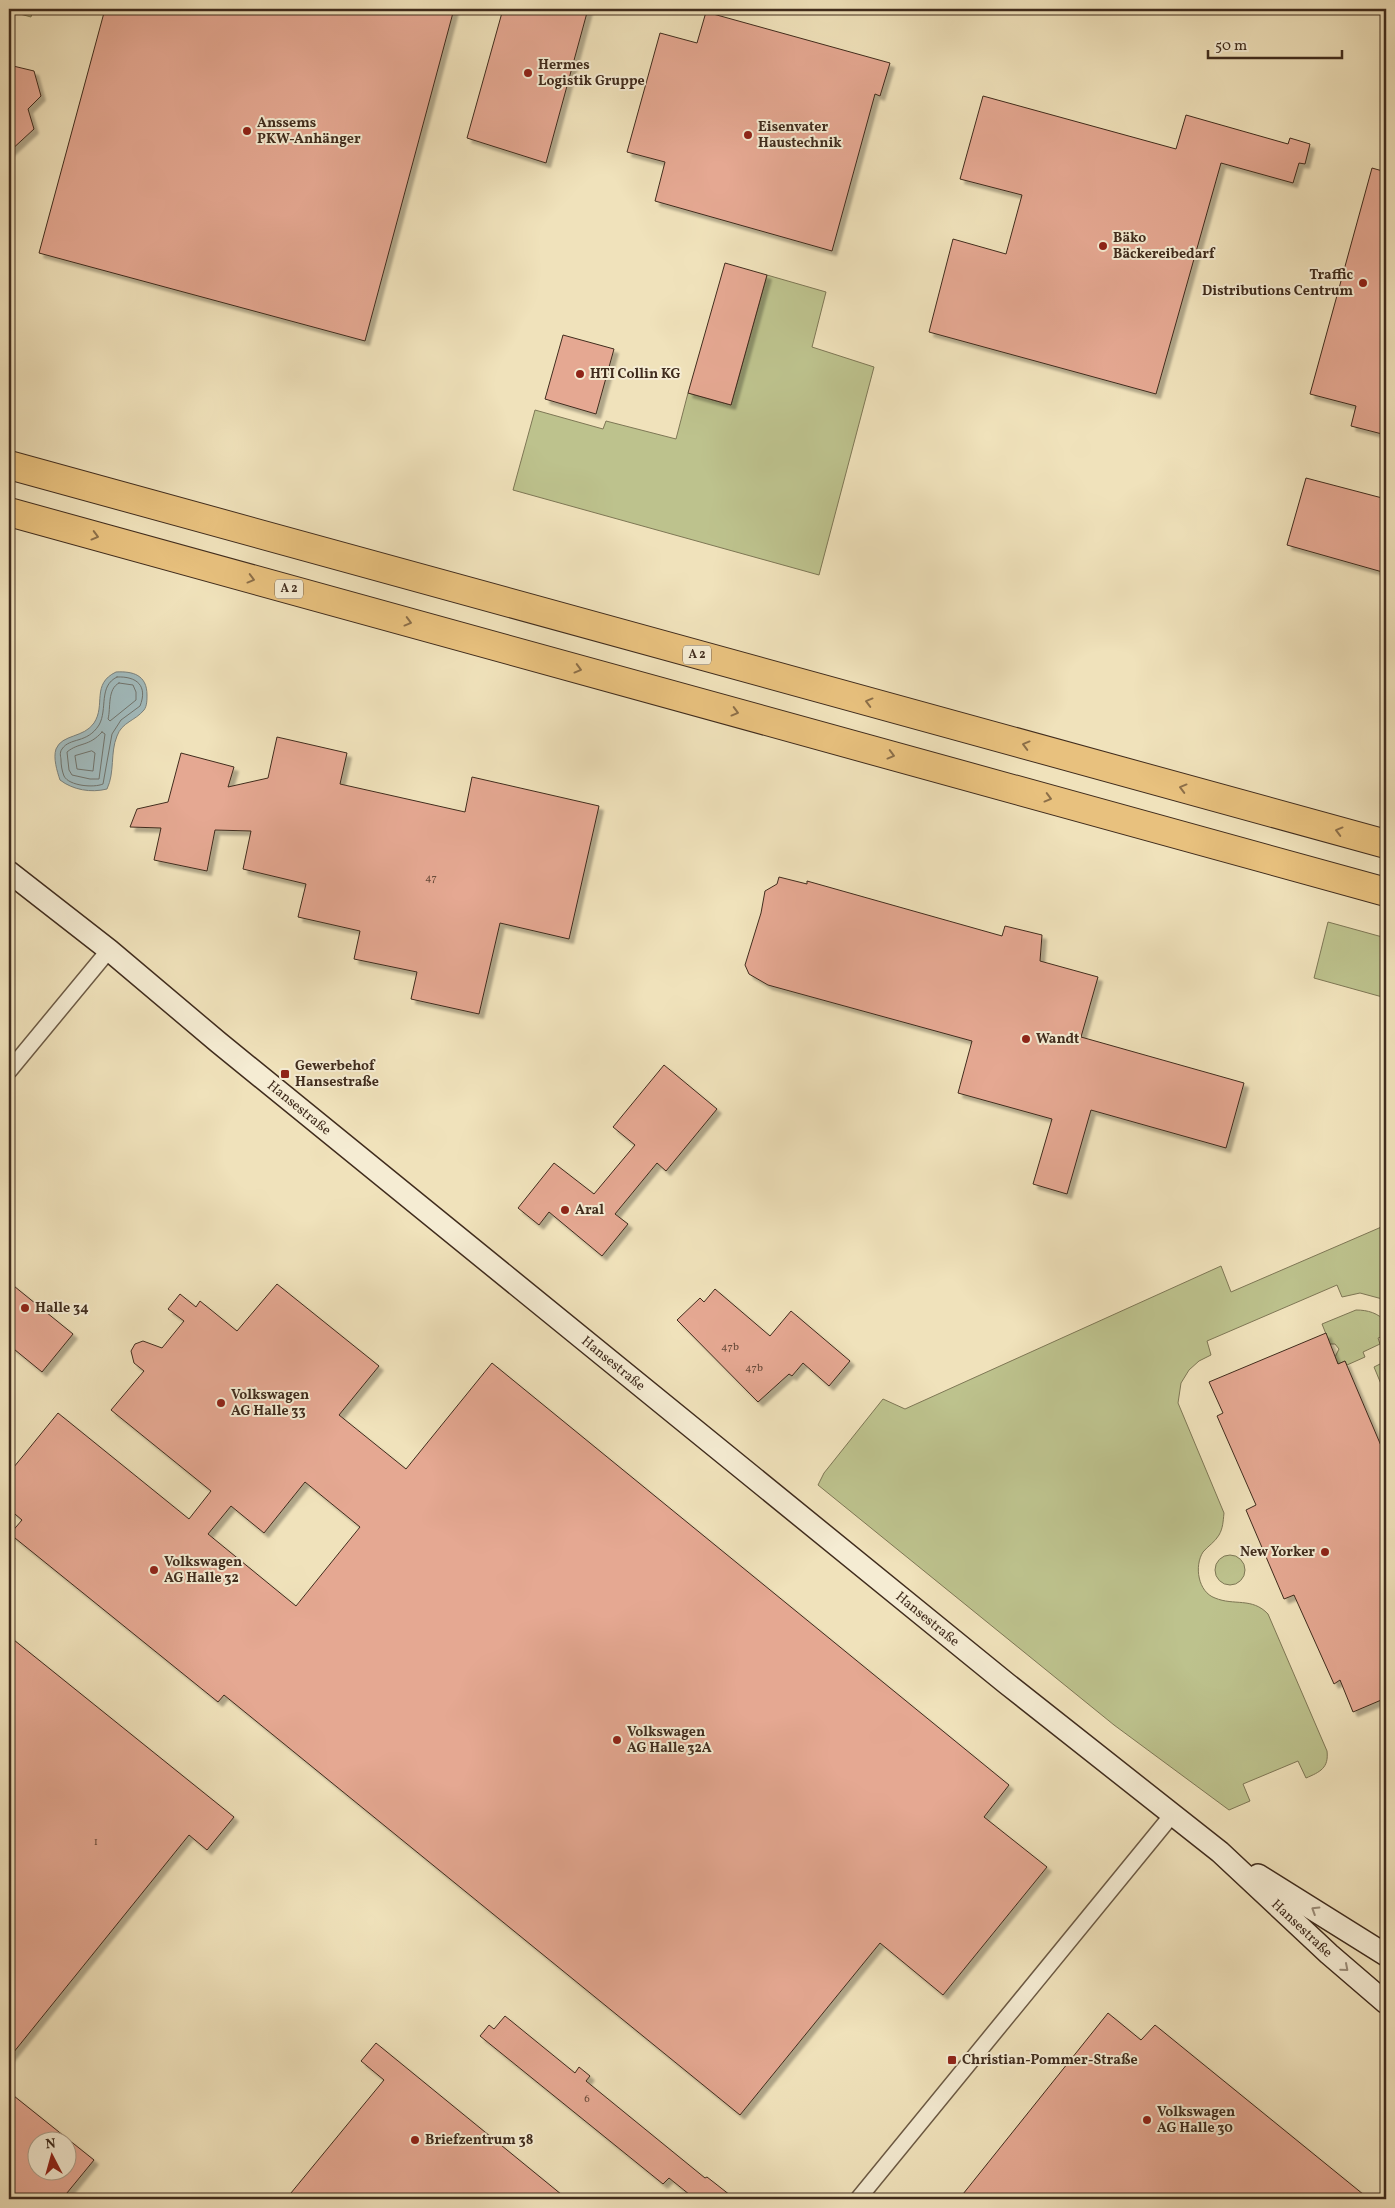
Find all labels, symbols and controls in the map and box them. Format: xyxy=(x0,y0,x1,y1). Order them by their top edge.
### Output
scale bar xyxy=(1208,28,1341,60)
text: 50 m xyxy=(1215,36,1247,57)
place label: Hermes Logistik Gruppe xyxy=(538,56,645,91)
marker: Hermes Logistik Gruppe xyxy=(522,67,534,79)
place label: Anssems PKW-Anhänger xyxy=(257,114,361,149)
place label: Eisenvater Haustechnik xyxy=(758,118,842,153)
marker: Anssems PKW-Anhänger xyxy=(241,125,253,137)
marker: Eisenvater Haustechnik xyxy=(742,129,754,141)
place label: Bäko Bäckereibedarf xyxy=(1113,229,1216,264)
marker: Bäko Bäckereibedarf xyxy=(1097,240,1109,252)
place label: Traffic Distributions Centrum xyxy=(1202,266,1353,301)
marker: Traffic Distributions Centrum xyxy=(1357,277,1369,289)
place label: HTI Collin KG xyxy=(590,365,681,384)
marker: HTI Collin KG xyxy=(574,368,586,380)
one-way arrow xyxy=(90,530,98,540)
one-way arrow xyxy=(247,573,256,584)
road number: A 2 xyxy=(275,580,303,598)
one-way arrow xyxy=(404,616,412,627)
road number: A 2 xyxy=(683,646,711,664)
one-way arrow xyxy=(573,663,581,673)
one-way arrow xyxy=(865,697,874,708)
one-way arrow xyxy=(730,706,738,716)
one-way arrow xyxy=(1021,740,1030,751)
one-way arrow xyxy=(887,749,896,760)
one-way arrow xyxy=(1178,783,1187,794)
one-way arrow xyxy=(1043,793,1051,803)
one-way arrow xyxy=(1335,826,1344,837)
house number: 47 xyxy=(425,871,437,886)
place label: Wandt xyxy=(1036,1030,1079,1049)
marker: Wandt xyxy=(1020,1033,1032,1045)
place label: Gewerbehof Hansestraße xyxy=(295,1057,379,1092)
marker: Gewerbehof Hansestraße xyxy=(279,1068,291,1080)
street label: Hansestraße xyxy=(263,1076,335,1140)
place label: Aral xyxy=(575,1201,604,1220)
marker: Aral xyxy=(559,1204,571,1216)
place label: Halle 34 xyxy=(35,1299,89,1318)
marker: Halle 34 xyxy=(19,1302,31,1314)
street label: Hansestraße xyxy=(577,1332,650,1396)
house number: 47b xyxy=(721,1340,739,1355)
house number: 47b xyxy=(745,1361,763,1376)
place label: Volkswagen AG Halle 33 xyxy=(231,1386,309,1421)
marker: Volkswagen AG Halle 33 xyxy=(215,1397,227,1409)
place label: New Yorker xyxy=(1240,1543,1315,1562)
marker: New Yorker xyxy=(1319,1546,1331,1558)
place label: Volkswagen AG Halle 32 xyxy=(164,1553,242,1588)
marker: Volkswagen AG Halle 32 xyxy=(148,1564,160,1576)
street label: Hansestraße xyxy=(891,1587,964,1651)
place label: Volkswagen AG Halle 32A xyxy=(627,1723,712,1758)
marker: Volkswagen AG Halle 32A xyxy=(611,1734,623,1746)
house number: 1 xyxy=(94,1835,98,1850)
street label: Hansestraße xyxy=(1267,1895,1337,1962)
one-way arrow xyxy=(1312,1907,1321,1917)
one-way arrow xyxy=(1340,1962,1349,1971)
place label: Christian-Pommer-Straße xyxy=(962,2051,1138,2070)
marker: Christian-Pommer-Straße xyxy=(946,2054,958,2066)
house number: 6 xyxy=(584,2092,590,2107)
place label: Volkswagen AG Halle 30 xyxy=(1157,2103,1235,2138)
marker: Volkswagen AG Halle 30 xyxy=(1141,2114,1153,2126)
north arrow xyxy=(28,2130,78,2180)
place label: Briefzentrum 38 xyxy=(425,2131,533,2150)
marker: Briefzentrum 38 xyxy=(409,2134,421,2146)
text: N xyxy=(45,2135,57,2155)

